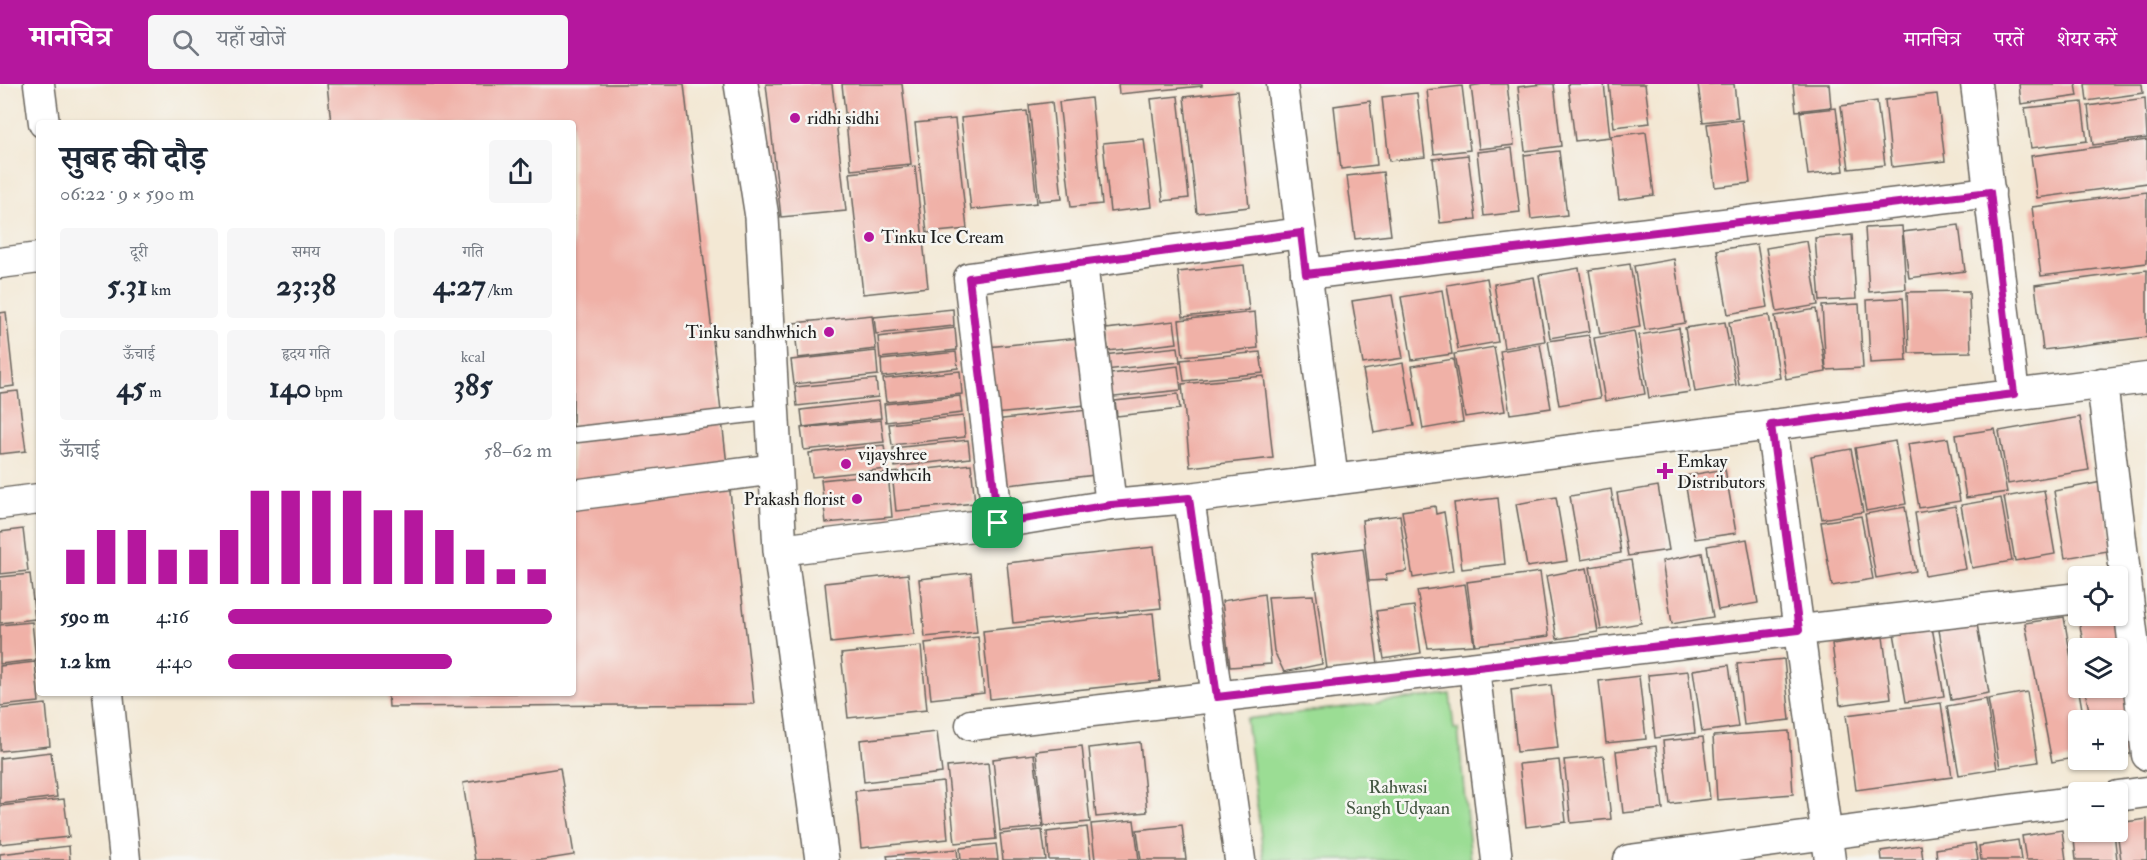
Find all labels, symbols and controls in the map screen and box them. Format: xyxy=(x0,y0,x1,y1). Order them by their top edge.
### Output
search box xyxy=(148,15,568,69)
text: मानचित्र xyxy=(30,20,112,55)
text: यहाँ खोजें xyxy=(217,25,286,53)
icon: search xyxy=(169,26,202,59)
text: मानचित्र xyxy=(1904,26,1961,53)
text: परतें xyxy=(1994,26,2024,53)
text: शेयर करें xyxy=(2057,26,2117,53)
place label: ridhi sidhi xyxy=(807,107,879,130)
marker: ridhi sidhi xyxy=(788,111,802,125)
text: सुबह की दौड़ xyxy=(60,138,206,179)
button: share xyxy=(489,140,552,203)
text: 06:22 · 9 × 590 m xyxy=(60,181,194,206)
place label: Tinku Ice Cream xyxy=(881,226,1004,249)
marker: Tinku Ice Cream xyxy=(862,230,876,244)
text: दूरी xyxy=(130,242,148,262)
text: समय xyxy=(292,242,320,262)
text: गति xyxy=(463,242,483,262)
text: 5.31 xyxy=(107,267,148,304)
text: 23:38 xyxy=(276,267,336,304)
text: 4:27 xyxy=(433,267,485,304)
text: km xyxy=(148,280,171,300)
text: /km xyxy=(485,280,513,300)
place label: Tinku sandhwhich xyxy=(685,321,818,344)
marker: Tinku sandhwhich xyxy=(822,325,836,339)
text: ऊँचाई xyxy=(123,344,155,364)
text: हृदय गति xyxy=(282,344,330,364)
text: kcal xyxy=(461,347,485,367)
text: 385 xyxy=(454,367,492,404)
text: 45 xyxy=(116,369,146,406)
text: 140 xyxy=(269,369,311,406)
text: m xyxy=(146,382,162,402)
text: bpm xyxy=(311,382,343,402)
text: ऊँचाई xyxy=(60,438,99,463)
text: 58–62 m xyxy=(484,438,552,463)
place label: vijayshree sandwhcih xyxy=(857,443,932,487)
place label: Emkay Distributors xyxy=(1677,450,1765,494)
marker: vijayshree sandwhcih xyxy=(839,457,853,471)
marker: Emkay Distributors xyxy=(1658,464,1672,478)
place label: Prakash florist xyxy=(744,488,845,511)
marker: Prakash florist xyxy=(850,492,864,506)
pin xyxy=(972,497,1023,548)
icon: arrive xyxy=(981,506,1014,539)
map controls xyxy=(2068,566,2128,842)
button: locate xyxy=(2068,566,2128,626)
text: 590 m xyxy=(60,604,109,629)
text: 4:16 xyxy=(156,604,189,629)
button: layers xyxy=(2068,638,2128,698)
text: 1.2 km xyxy=(60,649,110,674)
text: 4:40 xyxy=(156,649,193,674)
button: + xyxy=(2068,710,2128,770)
park label: Rahwasi Sangh Udyaan xyxy=(1346,776,1450,820)
button: − xyxy=(2068,782,2128,842)

